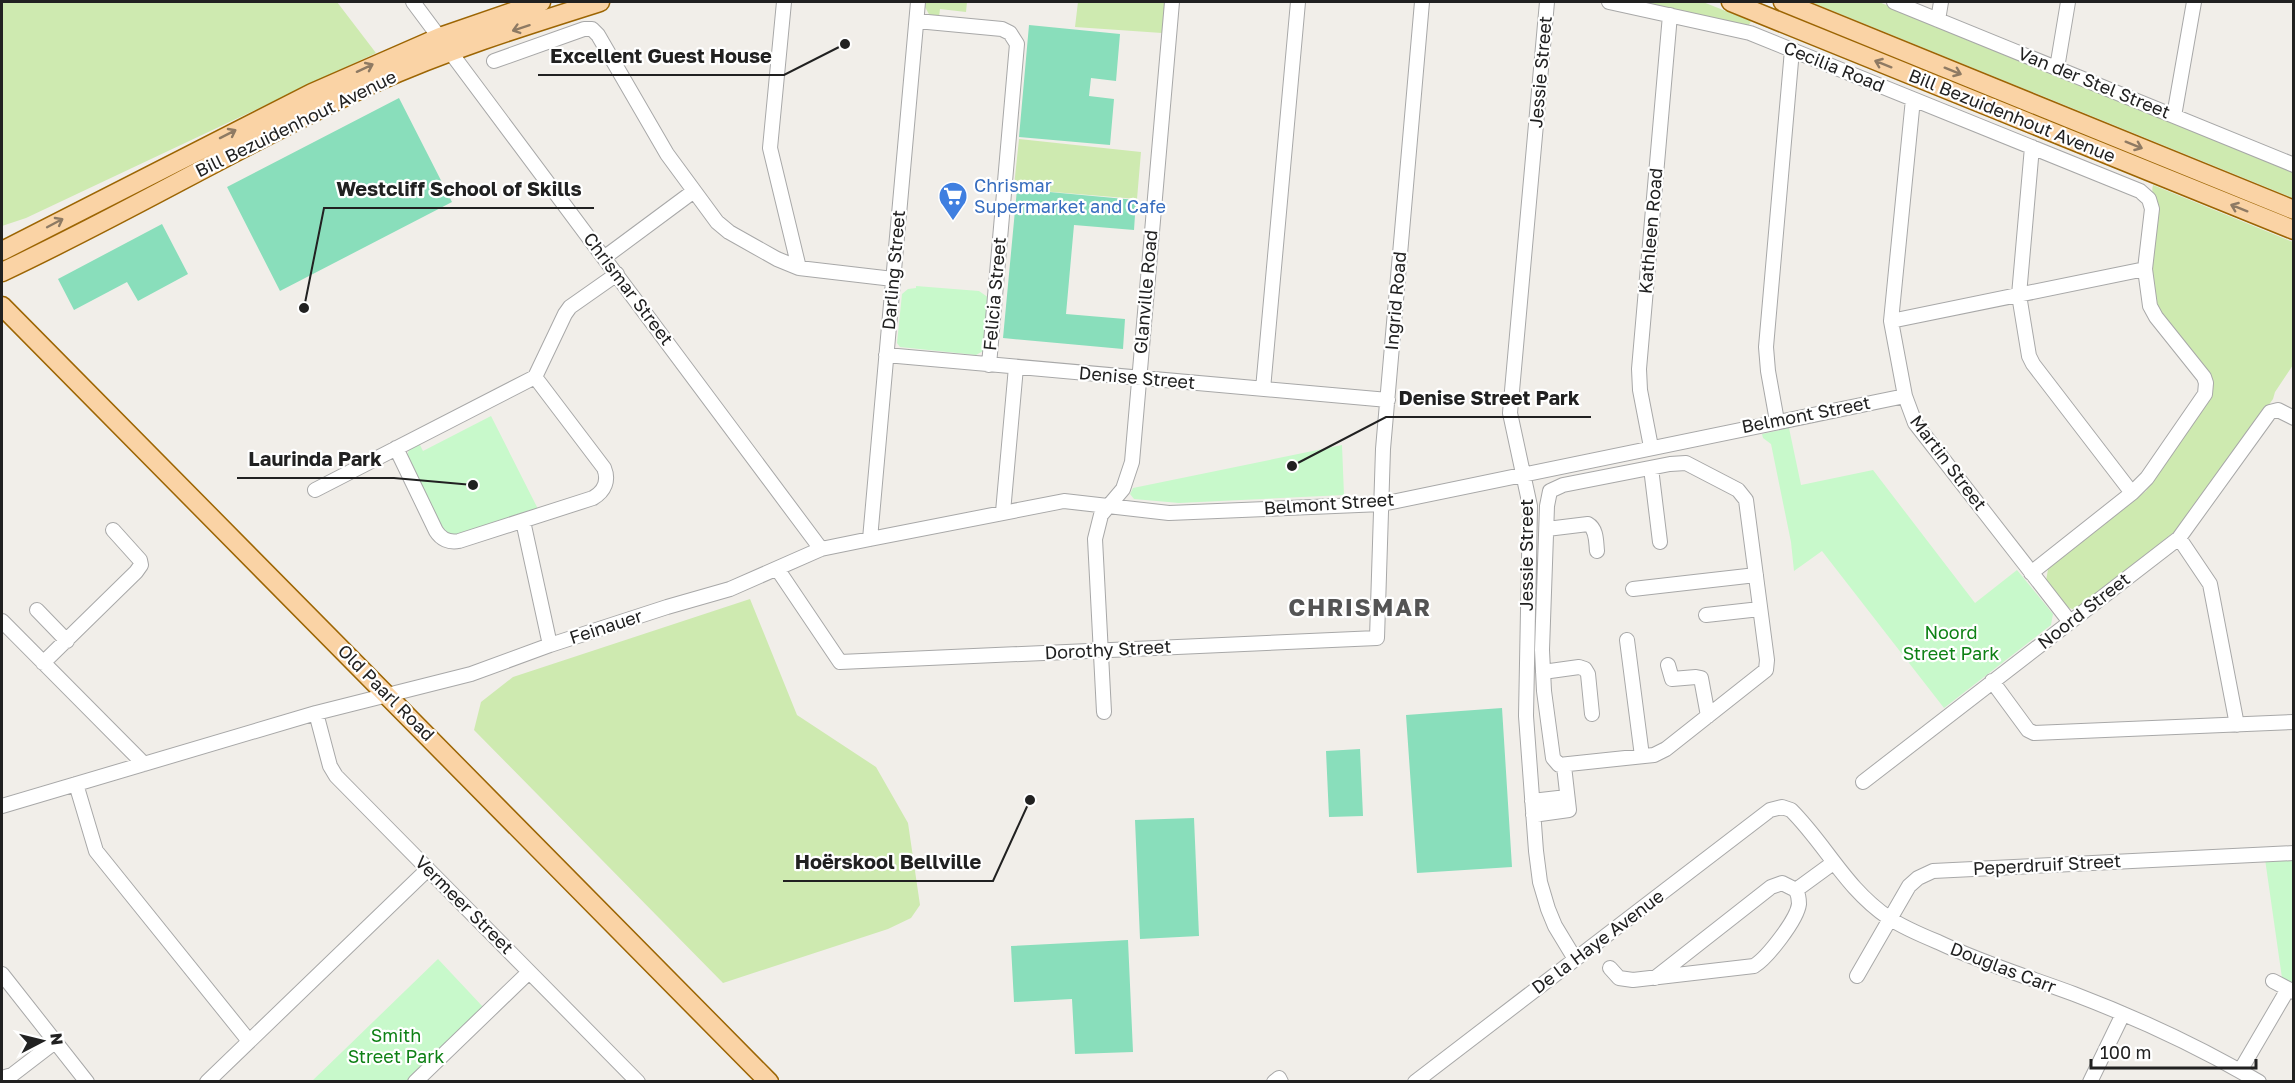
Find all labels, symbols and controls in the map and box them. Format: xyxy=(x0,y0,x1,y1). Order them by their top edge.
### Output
street label: Jessie Street xyxy=(1524,15,1556,129)
one-way arrow xyxy=(512,23,531,34)
street label: Cecilia Road xyxy=(1781,36,1888,96)
callout: Excellent Guest House xyxy=(538,37,784,75)
street label: Van der Stel Street xyxy=(2015,42,2174,123)
text: Excellent Guest House xyxy=(550,43,772,67)
one-way arrow xyxy=(1875,58,1893,69)
one-way arrow xyxy=(356,62,374,74)
street label: Bill Bezuidenhout Avenue xyxy=(1906,64,2119,167)
street label: Bill Bezuidenhout Avenue xyxy=(191,65,400,181)
one-way arrow xyxy=(1944,66,1962,77)
one-way arrow xyxy=(219,128,237,139)
one-way arrow xyxy=(2124,140,2143,151)
street label: Kathleen Road xyxy=(1634,167,1666,295)
callout: Westcliff School of Skills xyxy=(324,170,594,208)
place label: Chrismar Supermarket and Cafe xyxy=(974,174,1166,217)
text: Westcliff School of Skills xyxy=(336,176,582,200)
supermarket icon: Chrismar Supermarket and Cafe xyxy=(937,180,969,222)
one-way arrow xyxy=(2231,202,2249,213)
street label: Darling Street xyxy=(877,209,909,331)
one-way arrow xyxy=(46,217,63,229)
street label: Chrismar Street xyxy=(579,228,678,349)
street label: Glanville Road xyxy=(1129,229,1161,355)
street label: Felicia Street xyxy=(978,236,1010,352)
street label: Ingrid Road xyxy=(1380,250,1410,351)
street label: Denise Street xyxy=(1078,361,1196,393)
callout: Denise Street Park xyxy=(1386,379,1591,417)
text: Denise Street Park xyxy=(1399,385,1580,409)
street label: Belmont Street xyxy=(1739,391,1872,437)
street label: Martin Street xyxy=(1906,410,1992,515)
callout: Laurinda Park xyxy=(237,440,394,478)
text: Laurinda Park xyxy=(248,446,382,470)
street label: Belmont Street xyxy=(1263,487,1395,519)
street label: Jessie Street xyxy=(1515,499,1537,611)
street label: Noord Street xyxy=(2033,567,2134,653)
district label: CHRISMAR xyxy=(1288,592,1432,621)
street label: Feinauer xyxy=(566,604,645,648)
park label: Noord Street Park xyxy=(1903,621,1999,664)
street label: Dorothy Street xyxy=(1044,635,1172,663)
street label: Old Paarl Road xyxy=(334,639,440,745)
callout: Hoërskool Bellville xyxy=(783,843,993,881)
text: Hoërskool Bellville xyxy=(795,849,981,873)
street label: Peperdruif Street xyxy=(1972,849,2122,879)
street label: Vermeer Street xyxy=(411,851,518,958)
street label: De la Haye Avenue xyxy=(1527,884,1668,998)
street label: Douglas Carr xyxy=(1947,937,2059,997)
north arrow xyxy=(12,1011,72,1071)
park label: Smith Street Park xyxy=(348,1024,444,1067)
text: N xyxy=(46,1032,68,1046)
scale bar xyxy=(2091,1032,2256,1070)
text: 100 m xyxy=(2100,1041,2151,1063)

